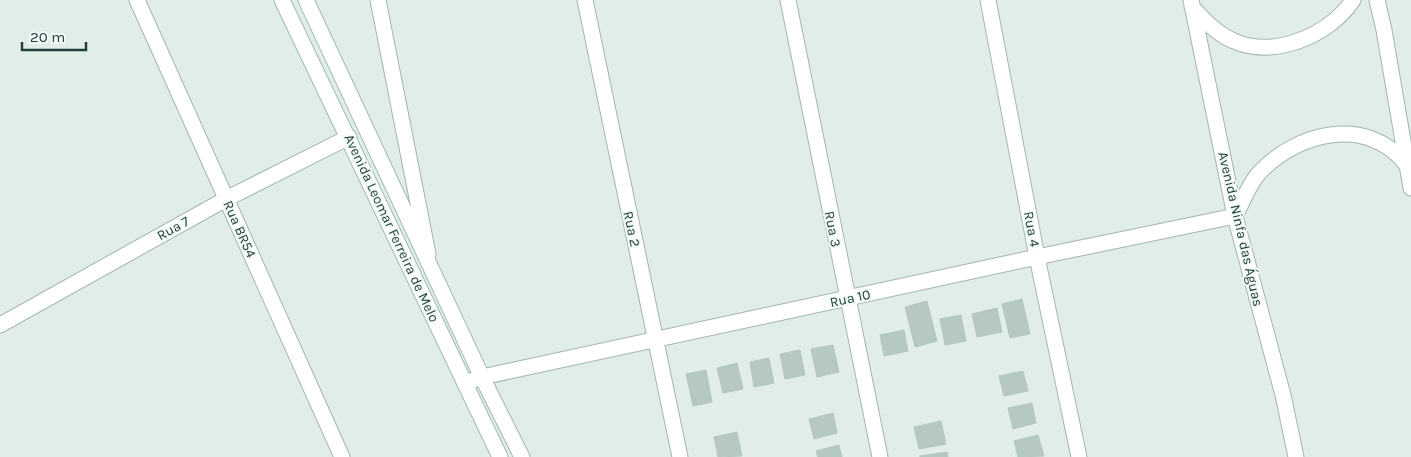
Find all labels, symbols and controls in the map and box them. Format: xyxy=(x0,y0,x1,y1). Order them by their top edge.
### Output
scale bar xyxy=(22,20,86,52)
text: 20 m xyxy=(30,28,65,46)
street label: Avenida Leomar Ferreira de Melo xyxy=(340,131,443,325)
street label: Avenida Ninfa das Águas xyxy=(1214,150,1268,308)
street label: Rua BR54 xyxy=(219,198,260,261)
street label: Rua 2 xyxy=(619,210,644,249)
street label: Rua 3 xyxy=(821,210,844,249)
street label: Rua 4 xyxy=(1020,210,1043,249)
street label: Rua 7 xyxy=(154,212,193,244)
street label: Rua 10 xyxy=(828,286,872,311)

